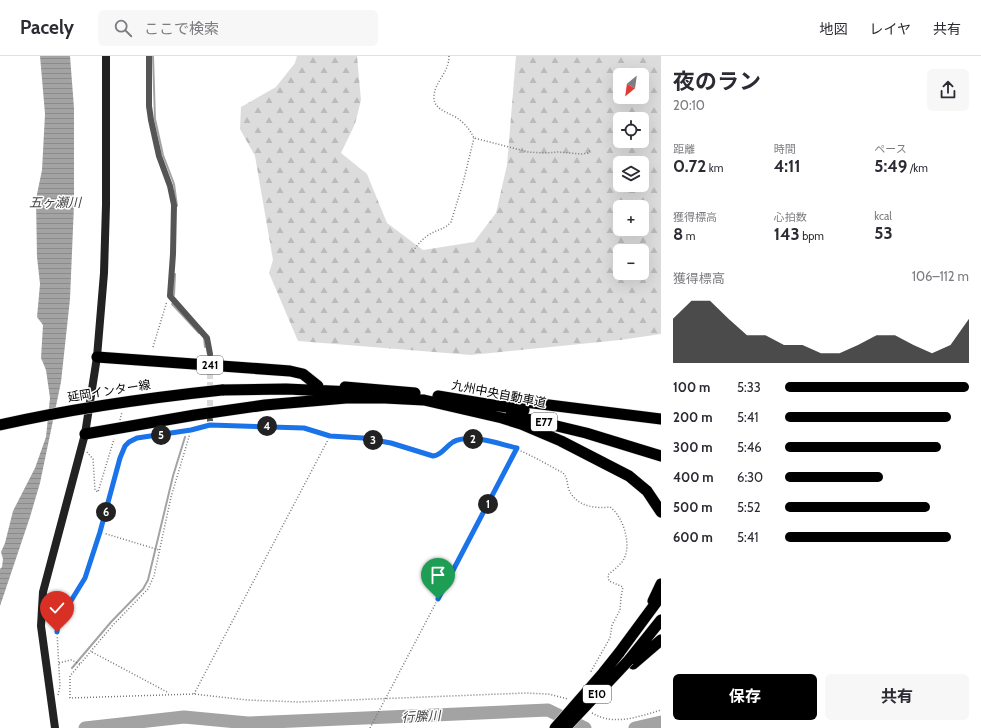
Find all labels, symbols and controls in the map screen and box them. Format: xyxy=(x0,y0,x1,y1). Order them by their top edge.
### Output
search box xyxy=(98,10,378,46)
text: Pacely xyxy=(20,16,74,39)
icon: search xyxy=(112,17,134,39)
text: ここで検索 xyxy=(144,20,219,38)
text: 地図 xyxy=(819,20,847,38)
text: レイヤ xyxy=(869,20,911,38)
text: 共有 xyxy=(933,20,961,38)
north arrow xyxy=(613,68,649,104)
map controls xyxy=(613,68,649,280)
text: 夜のラン xyxy=(673,68,761,95)
button: share xyxy=(927,69,969,111)
text: 20:10 xyxy=(673,97,705,113)
button: locate xyxy=(613,112,649,148)
text: 距離 xyxy=(673,142,695,156)
text: 時間 xyxy=(774,142,796,156)
text: ペース xyxy=(874,142,907,156)
button: layers xyxy=(613,156,649,192)
text: 0.72 xyxy=(673,156,706,176)
text: 4:11 xyxy=(774,156,801,176)
text: 5:49 xyxy=(874,156,907,176)
text: km xyxy=(706,161,723,175)
text: /km xyxy=(907,161,928,175)
water label: 五ヶ瀬川 xyxy=(29,194,83,210)
button: + xyxy=(613,200,649,236)
text: kcal xyxy=(874,209,892,223)
text: 獲得標高 xyxy=(673,210,717,224)
text: 心拍数 xyxy=(774,210,807,224)
text: 53 xyxy=(874,223,893,243)
text: 8 xyxy=(673,224,683,244)
text: 143 xyxy=(774,224,800,244)
text: m xyxy=(683,229,695,243)
text: bpm xyxy=(800,229,824,243)
button: − xyxy=(613,244,649,280)
text: 106–112 m xyxy=(912,268,969,284)
text: 獲得標高 xyxy=(673,270,725,286)
road number: 241 xyxy=(197,356,223,374)
street label: 延岡インター線 xyxy=(66,377,152,404)
street label: 九州中央自動車道 xyxy=(451,377,548,410)
text: 100 m xyxy=(673,379,710,395)
text: 5:33 xyxy=(737,379,761,395)
text: 200 m xyxy=(673,409,712,425)
text: 5:41 xyxy=(737,409,759,425)
road number: E77 xyxy=(531,413,557,431)
pin: 4 xyxy=(257,416,277,436)
text: 4 xyxy=(264,419,270,433)
pin: 5 xyxy=(151,425,171,445)
text: 5 xyxy=(158,428,164,442)
pin: 2 xyxy=(463,429,483,449)
pin: 3 xyxy=(363,430,383,450)
text: 2 xyxy=(470,432,476,446)
text: 3 xyxy=(370,433,376,447)
text: 300 m xyxy=(673,439,713,455)
text: 5:46 xyxy=(737,439,762,455)
text: 400 m xyxy=(673,469,714,485)
text: 6:30 xyxy=(737,469,763,485)
pin: 1 xyxy=(478,494,498,514)
text: 1 xyxy=(486,497,490,511)
text: 500 m xyxy=(673,499,713,515)
text: 5:52 xyxy=(737,499,761,515)
pin: 6 xyxy=(96,502,116,522)
text: 6 xyxy=(103,505,109,519)
text: 600 m xyxy=(673,529,713,545)
text: 5:41 xyxy=(737,529,759,545)
pin xyxy=(421,558,455,599)
icon: arrive xyxy=(427,564,449,586)
pin xyxy=(40,591,74,632)
icon: check xyxy=(46,597,68,619)
button: 保存 xyxy=(673,674,817,720)
button: 共有 xyxy=(825,674,969,720)
road number: E10 xyxy=(583,685,611,703)
water label: 行縢川 xyxy=(401,707,443,725)

